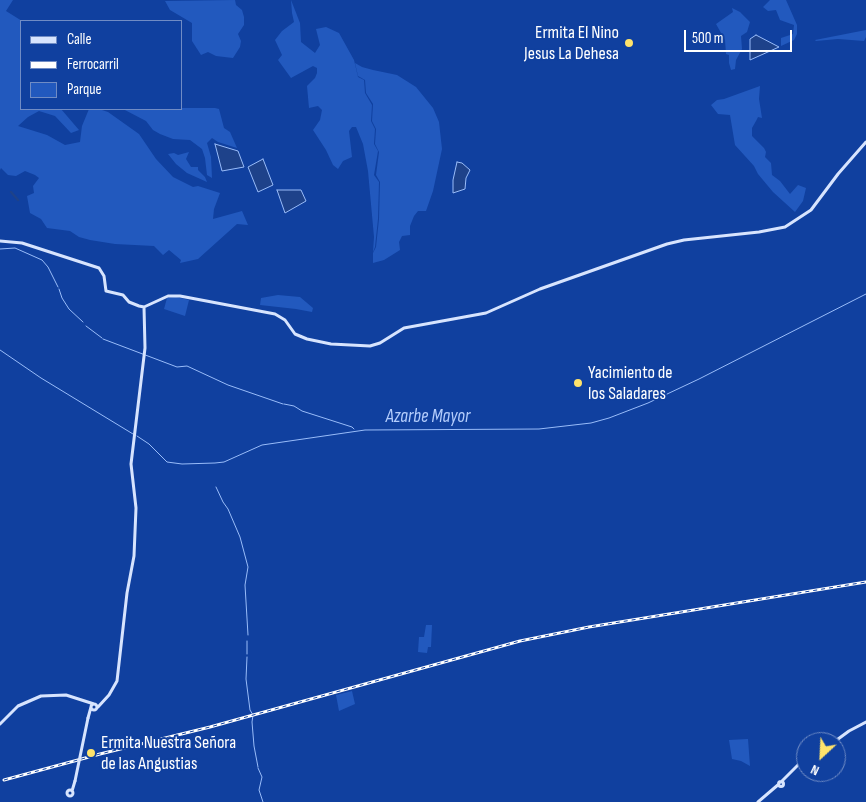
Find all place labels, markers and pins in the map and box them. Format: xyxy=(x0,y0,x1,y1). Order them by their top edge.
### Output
place label: Ermita El Nino Jesus La Dehesa xyxy=(524,22,619,64)
marker: Ermita El Nino Jesus La Dehesa xyxy=(623,37,635,49)
place label: Yacimiento de los Saladares xyxy=(588,362,673,404)
marker: Yacimiento de los Saladares xyxy=(572,377,584,389)
place label: Ermita Nuestra Señora de las Angustias xyxy=(101,732,236,774)
marker: Ermita Nuestra Señora de las Angustias xyxy=(85,747,97,759)

